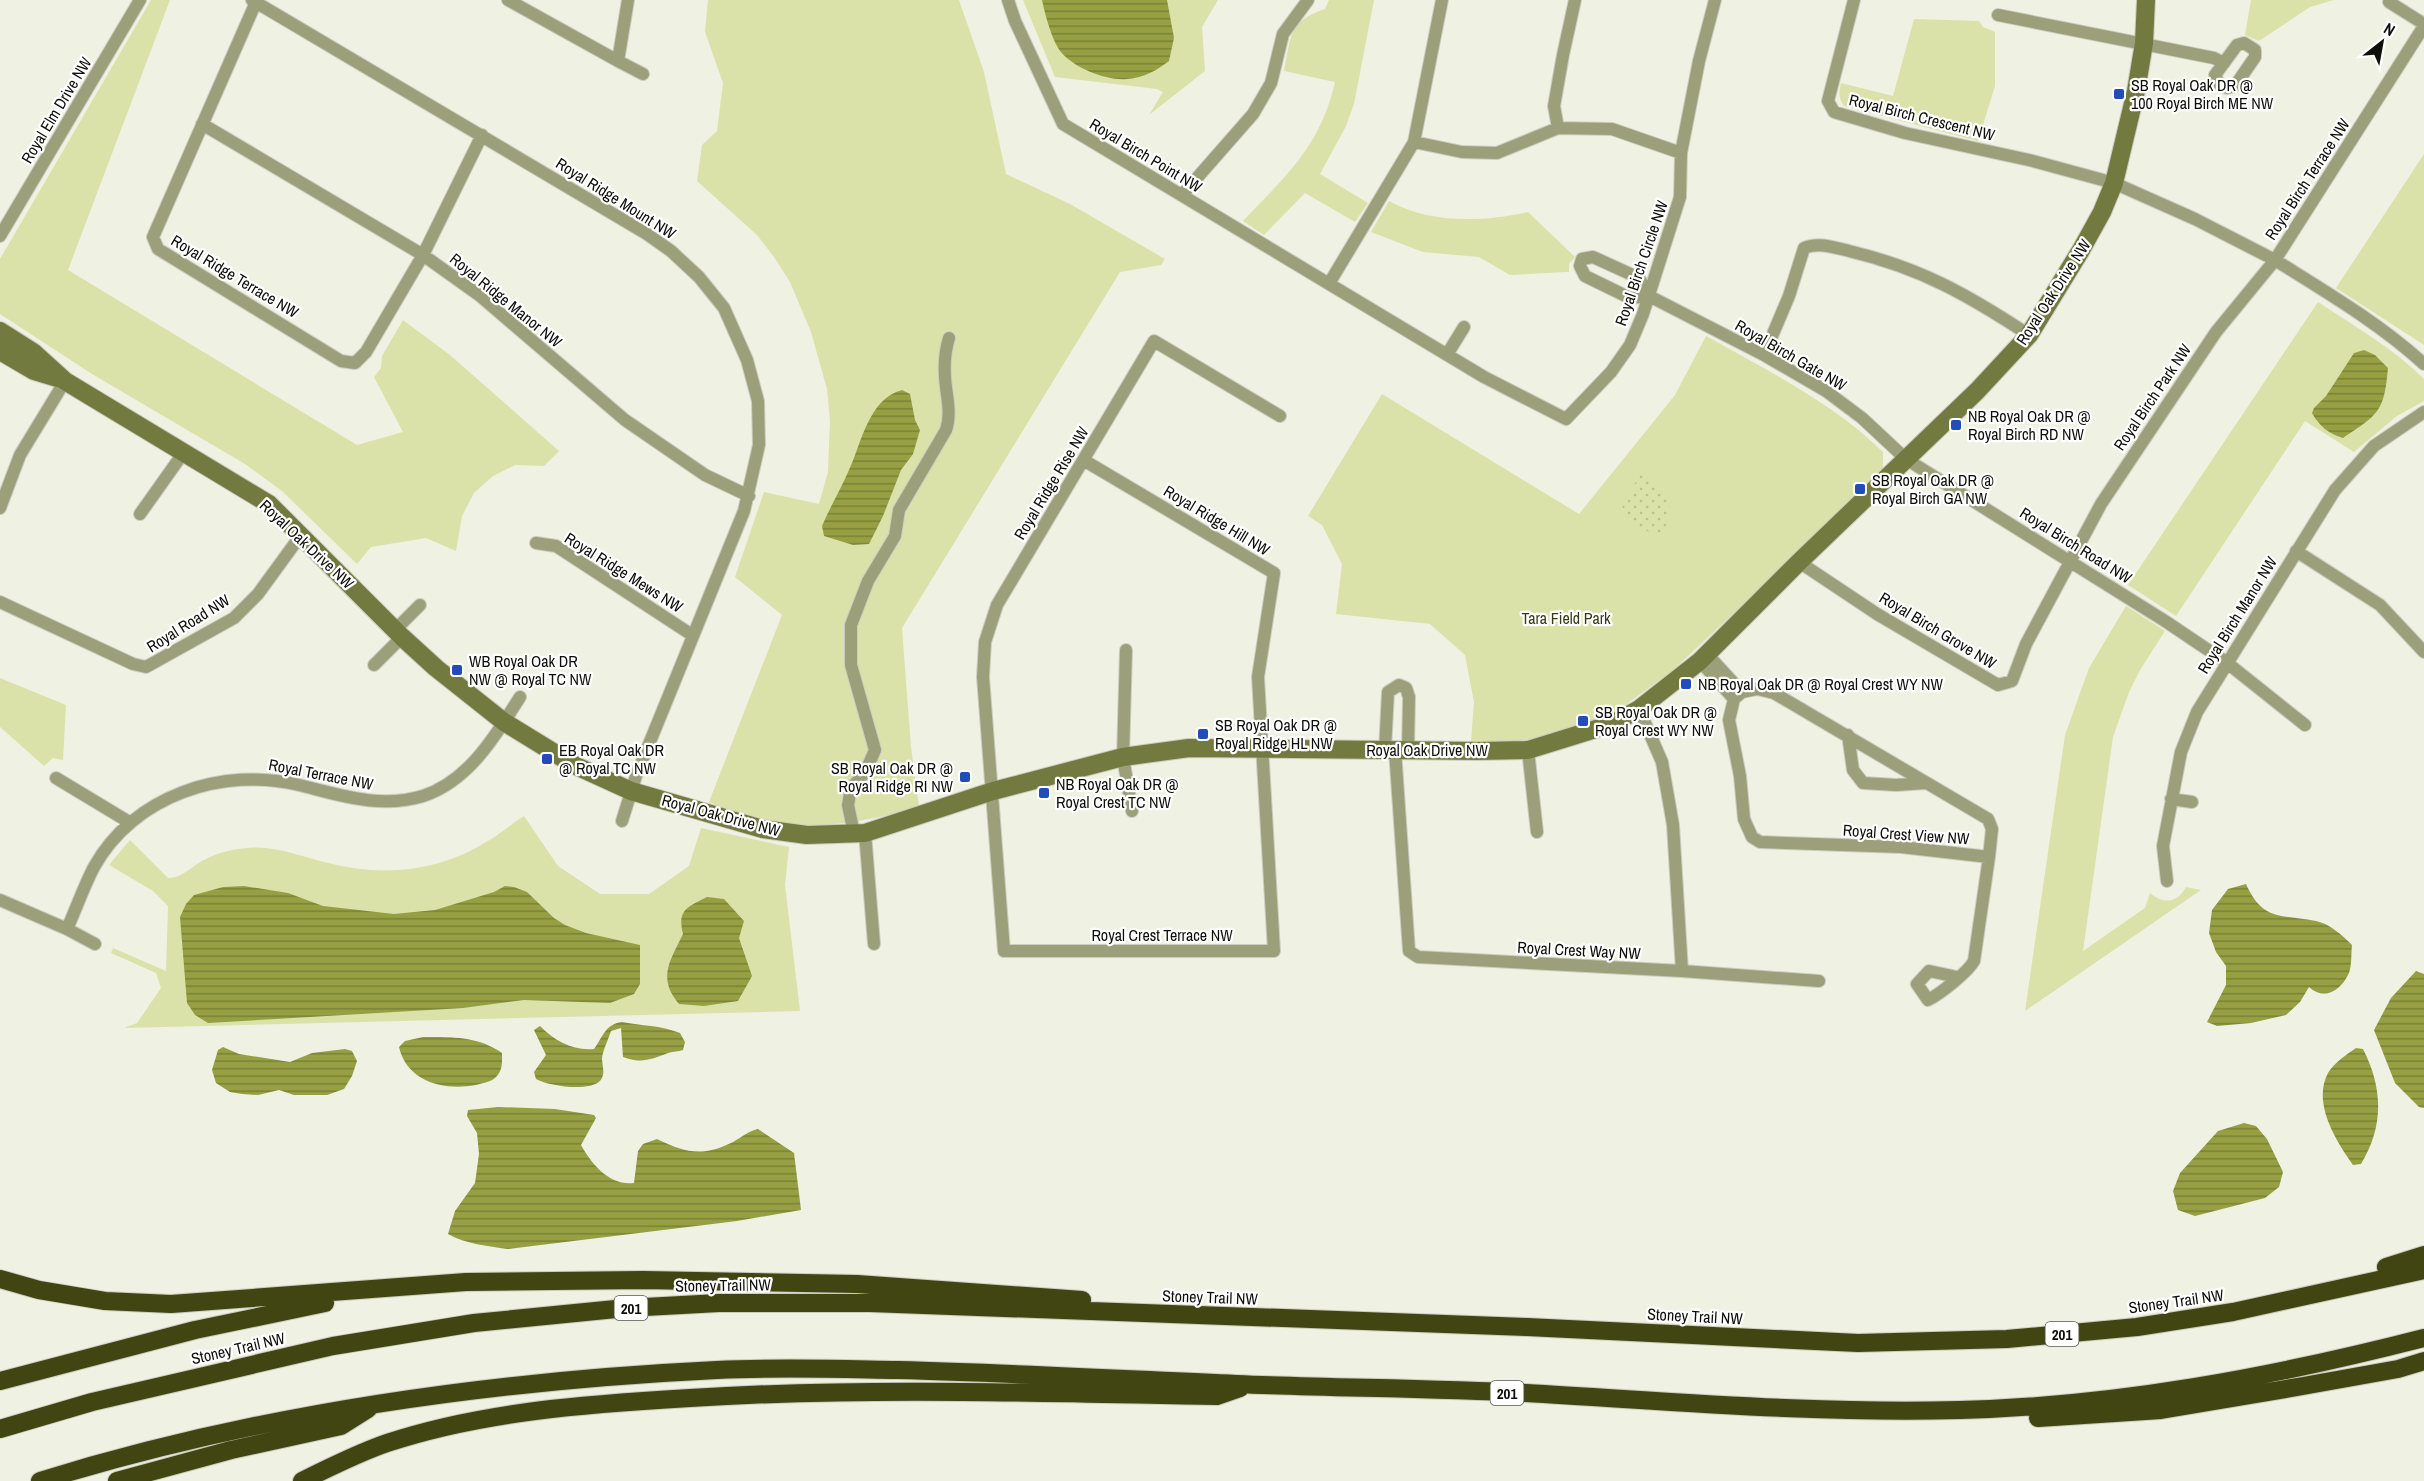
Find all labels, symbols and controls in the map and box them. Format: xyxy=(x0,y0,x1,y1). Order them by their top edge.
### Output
north arrow xyxy=(2352,12,2412,72)
text: N xyxy=(2380,17,2399,41)
street label: Royal Elm Drive NW xyxy=(16,52,97,167)
place label: SB Royal Oak DR @ 100 Royal Birch ME NW xyxy=(2131,74,2274,114)
marker: SB Royal Oak DR @ 100 Royal Birch ME NW xyxy=(2112,87,2126,101)
street label: Royal Birch Crescent NW xyxy=(1847,88,1998,146)
street label: Royal Birch Point NW xyxy=(1086,113,1207,198)
street label: Royal Birch Terrace NW xyxy=(2260,114,2355,244)
street label: Royal Ridge Mount NW xyxy=(552,152,681,244)
street label: Royal Birch Circle NW xyxy=(1609,197,1673,329)
street label: Royal Ridge Terrace NW xyxy=(167,229,303,323)
street label: Royal Oak Drive NW xyxy=(2011,234,2096,349)
street label: Royal Ridge Manor NW xyxy=(445,248,567,353)
street label: Royal Birch Gate NW xyxy=(1731,314,1851,396)
street label: Royal Birch Park NW xyxy=(2108,339,2196,455)
place label: NB Royal Oak DR @ Royal Birch RD NW xyxy=(1968,405,2091,445)
marker: NB Royal Oak DR @ Royal Birch RD NW xyxy=(1949,418,1963,432)
street label: Royal Ridge Rise NW xyxy=(1009,422,1094,544)
place label: SB Royal Oak DR @ Royal Birch GA NW xyxy=(1872,469,1994,509)
street label: Royal Ridge Hill NW xyxy=(1160,480,1275,561)
marker: SB Royal Oak DR @ Royal Birch GA NW xyxy=(1853,482,1867,496)
street label: Royal Oak Drive NW xyxy=(255,494,359,594)
street label: Royal Birch Road NW xyxy=(2016,502,2137,589)
street label: Royal Ridge Mews NW xyxy=(561,527,688,618)
street label: Royal Birch Manor NW xyxy=(2192,552,2282,678)
street label: Royal Birch Grove NW xyxy=(1875,586,2001,674)
street label: Royal Road NW xyxy=(142,588,234,657)
park label: Tara Field Park xyxy=(1521,607,1611,629)
place label: WB Royal Oak DR NW @ Royal TC NW xyxy=(469,650,592,690)
marker: WB Royal Oak DR NW @ Royal TC NW xyxy=(450,663,464,677)
place label: NB Royal Oak DR @ Royal Crest WY NW xyxy=(1698,673,1944,695)
marker: NB Royal Oak DR @ Royal Crest WY NW xyxy=(1679,677,1693,691)
place label: SB Royal Oak DR @ Royal Crest WY NW xyxy=(1595,701,1717,741)
place label: SB Royal Oak DR @ Royal Ridge HL NW xyxy=(1215,714,1337,754)
marker: SB Royal Oak DR @ Royal Crest WY NW xyxy=(1576,714,1590,728)
marker: SB Royal Oak DR @ Royal Ridge HL NW xyxy=(1196,727,1210,741)
place label: EB Royal Oak DR @ Royal TC NW xyxy=(559,739,665,779)
street label: Royal Oak Drive NW xyxy=(1366,739,1488,761)
marker: EB Royal Oak DR @ Royal TC NW xyxy=(540,752,554,766)
street label: Royal Terrace NW xyxy=(267,753,376,795)
place label: SB Royal Oak DR @ Royal Ridge RI NW xyxy=(831,757,954,797)
marker: SB Royal Oak DR @ Royal Ridge RI NW xyxy=(958,770,972,784)
place label: NB Royal Oak DR @ Royal Crest TC NW xyxy=(1056,773,1179,813)
marker: NB Royal Oak DR @ Royal Crest TC NW xyxy=(1037,786,1051,800)
street label: Royal Oak Drive NW xyxy=(659,789,783,842)
street label: Royal Crest View NW xyxy=(1842,819,1971,849)
street label: Royal Crest Terrace NW xyxy=(1091,924,1233,946)
street label: Royal Crest Way NW xyxy=(1517,936,1642,964)
street label: Stoney Trail NW xyxy=(675,1273,772,1297)
street label: Stoney Trail NW xyxy=(2127,1283,2225,1319)
street label: Stoney Trail NW xyxy=(1162,1284,1259,1310)
road number: 201 xyxy=(614,1296,648,1320)
street label: Stoney Trail NW xyxy=(1647,1303,1744,1330)
road number: 201 xyxy=(2046,1322,2078,1346)
street label: Stoney Trail NW xyxy=(189,1326,288,1369)
road number: 201 xyxy=(1490,1381,1524,1405)

